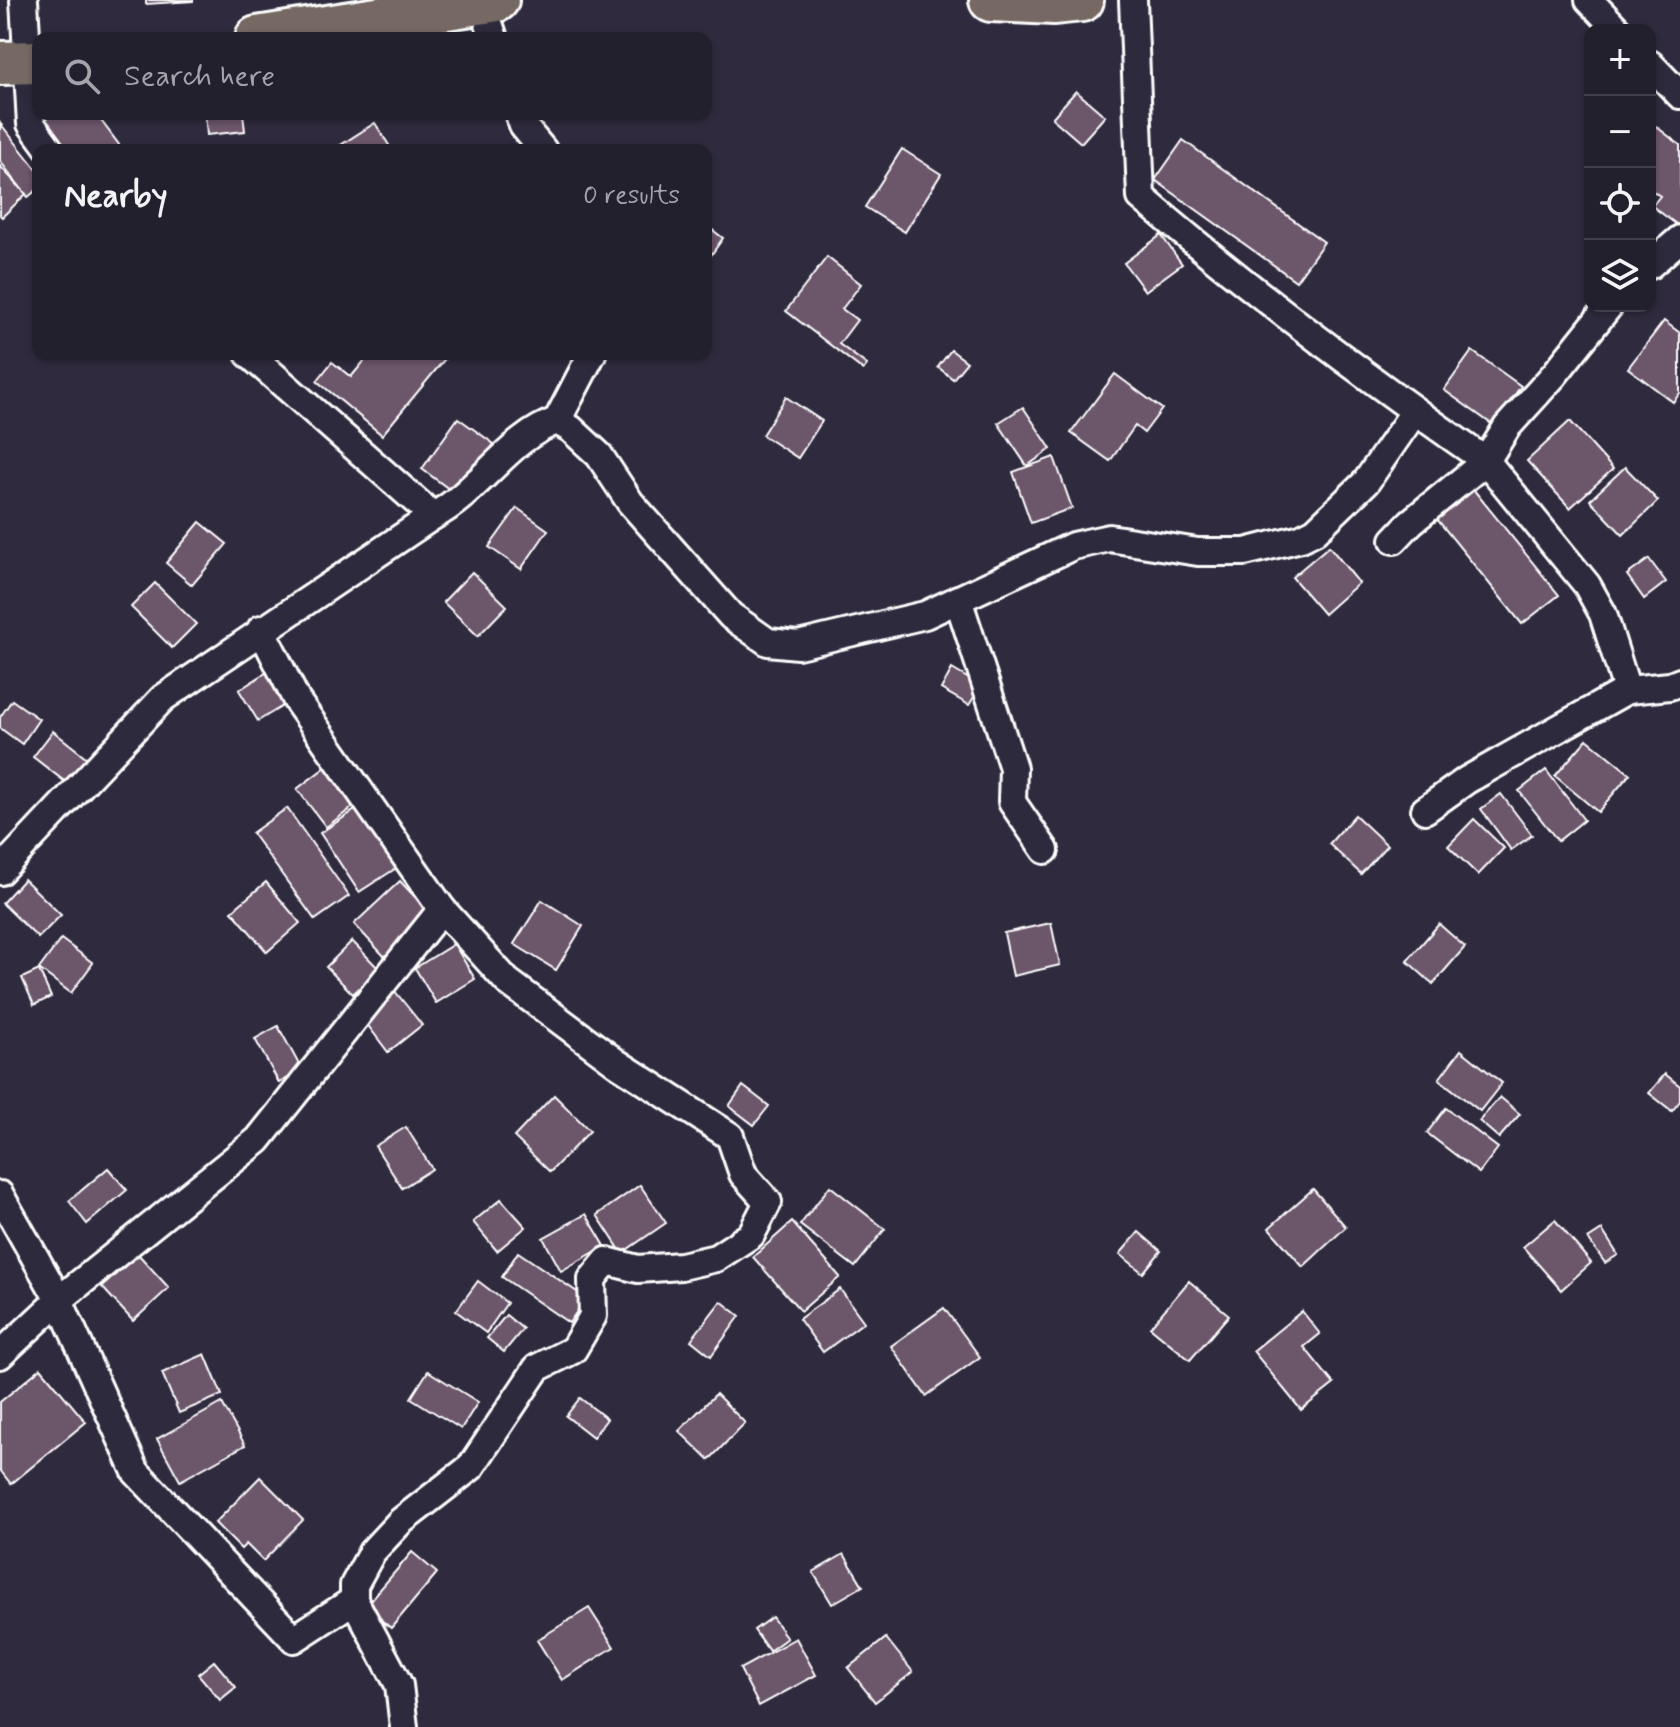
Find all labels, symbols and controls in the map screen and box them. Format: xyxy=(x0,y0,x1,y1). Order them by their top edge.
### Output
map controls xyxy=(1584,24,1656,312)
button: + xyxy=(1584,24,1656,96)
search box xyxy=(32,32,712,120)
icon: search xyxy=(60,54,104,98)
text: Search here xyxy=(124,57,275,96)
button: − xyxy=(1584,96,1656,168)
button: locate xyxy=(1584,168,1656,240)
text: Nearby xyxy=(64,174,168,219)
text: 0 results xyxy=(583,179,680,213)
button: layers xyxy=(1584,240,1656,312)

